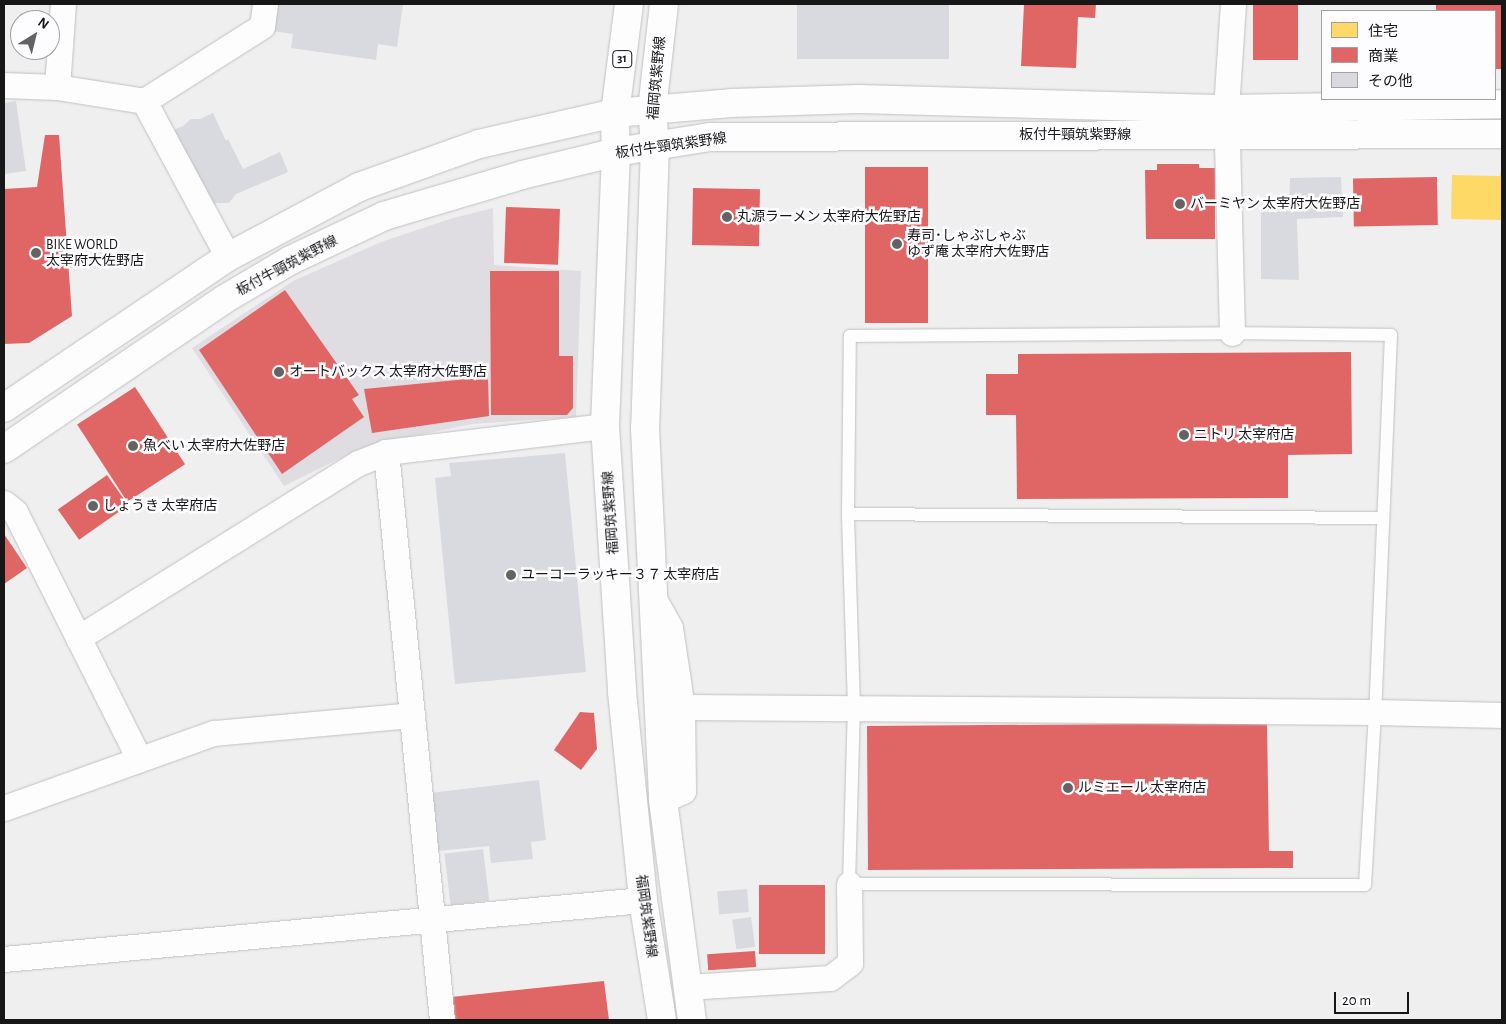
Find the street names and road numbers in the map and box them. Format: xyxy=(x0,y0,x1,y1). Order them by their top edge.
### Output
street label: 福岡筑紫野線 xyxy=(645,35,669,121)
road number: 31 xyxy=(612,50,632,68)
street label: 板付牛頸筑紫野線 xyxy=(1019,127,1131,143)
street label: 板付牛頸筑紫野線 xyxy=(614,130,728,162)
street label: 板付牛頸筑紫野線 xyxy=(234,232,340,300)
street label: 福岡筑紫野線 xyxy=(600,471,622,555)
street label: 福岡筑紫野線 xyxy=(632,873,660,959)

